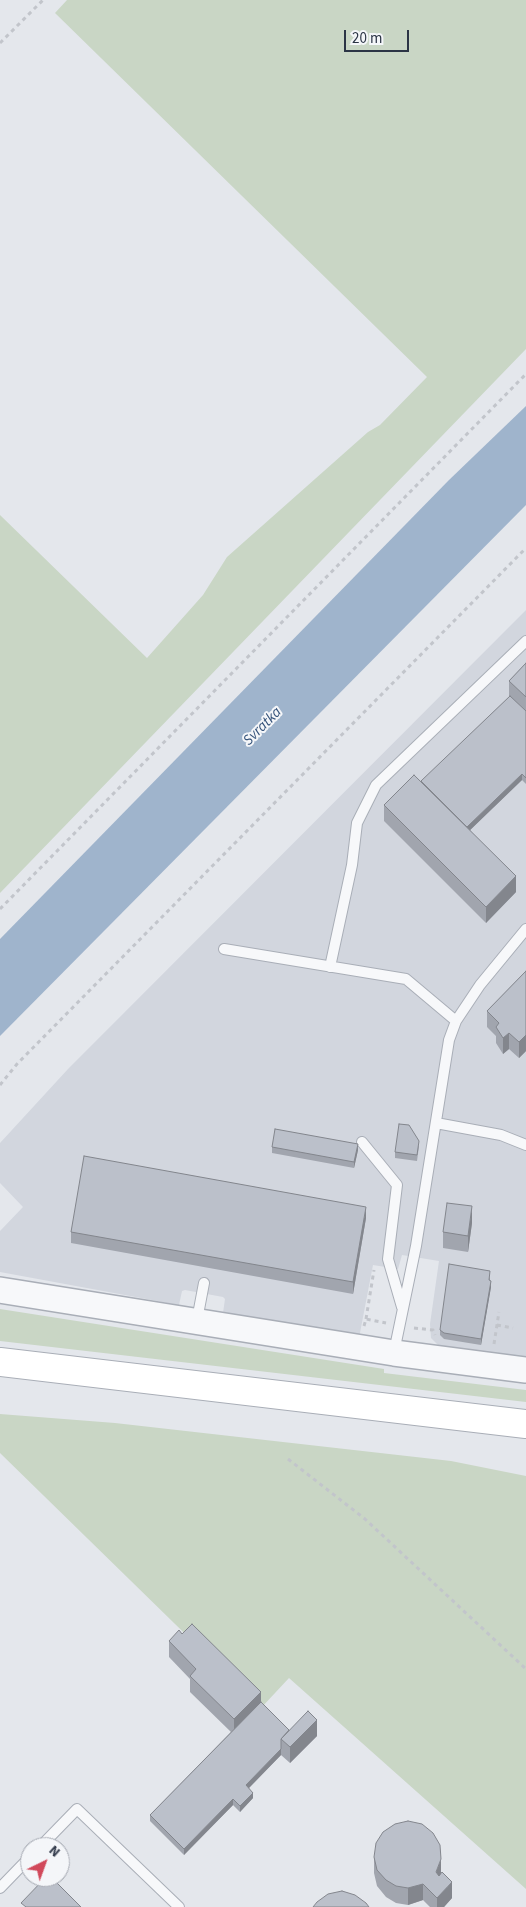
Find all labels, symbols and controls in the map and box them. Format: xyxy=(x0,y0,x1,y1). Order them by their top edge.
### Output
scale bar xyxy=(346,20,411,52)
text: 20 m xyxy=(352,28,382,49)
water label: Svratka xyxy=(240,704,286,750)
north arrow xyxy=(20,1837,70,1887)
text: N xyxy=(44,1841,65,1862)

